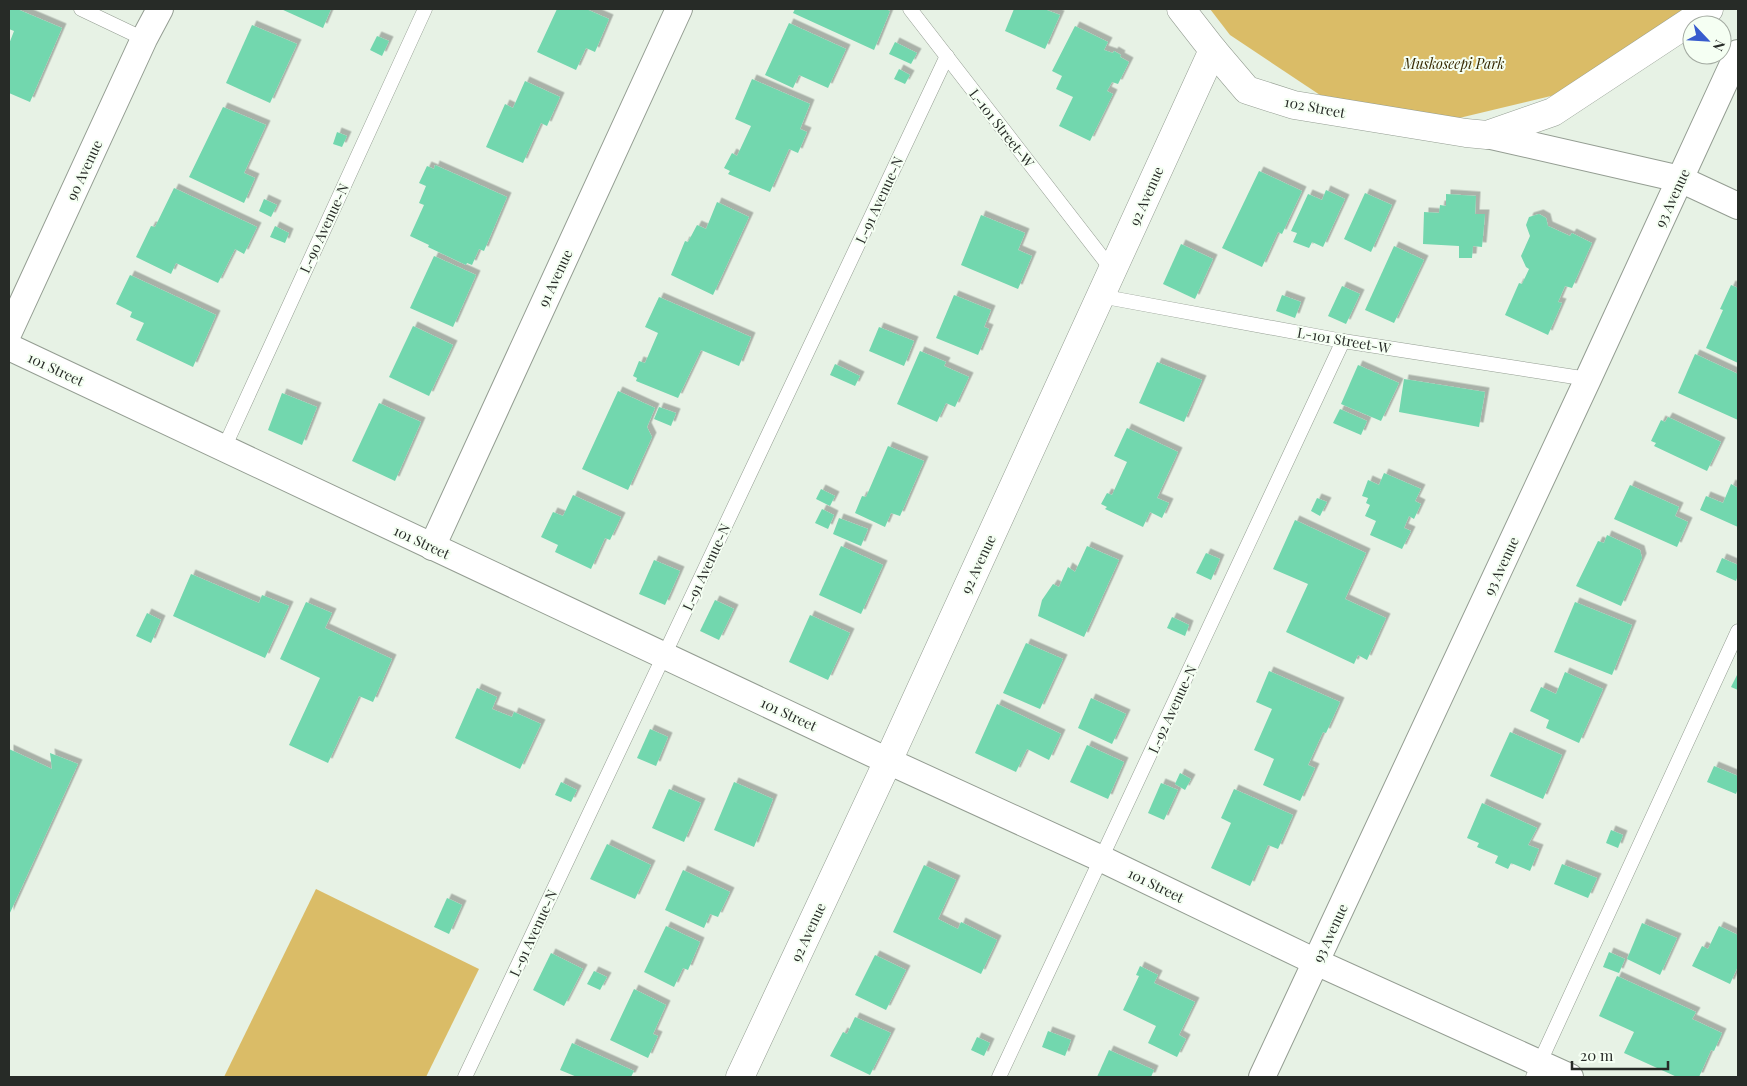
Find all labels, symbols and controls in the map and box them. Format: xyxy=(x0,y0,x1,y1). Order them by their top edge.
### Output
north arrow xyxy=(1682,15,1732,65)
text: N xyxy=(1708,37,1730,54)
park label: Muskoseepi Park xyxy=(1403,54,1504,73)
street label: L-101 Street-W xyxy=(965,85,1039,171)
street label: 102 Street xyxy=(1283,92,1348,122)
street label: 90 Avenue xyxy=(62,137,106,203)
street label: L-91 Avenue-N xyxy=(851,153,907,246)
street label: 92 Avenue xyxy=(1124,163,1168,229)
street label: 93 Avenue xyxy=(1650,166,1694,230)
street label: L-90 Avenue-N xyxy=(295,180,353,276)
street label: 91 Avenue xyxy=(533,246,577,310)
street label: L-101 Street-W xyxy=(1296,322,1393,358)
street label: 101 Street xyxy=(25,348,88,391)
street label: L-91 Avenue-N xyxy=(678,520,734,613)
street label: 101 Street xyxy=(391,521,454,564)
street label: 92 Avenue xyxy=(956,531,1000,597)
street label: 93 Avenue xyxy=(1479,534,1523,598)
street label: L-92 Avenue-N xyxy=(1143,662,1201,756)
street label: 101 Street xyxy=(758,693,821,736)
street label: 101 Street xyxy=(1125,863,1188,907)
street label: L-91 Avenue-N xyxy=(505,886,561,979)
street label: 92 Avenue xyxy=(786,899,830,965)
street label: 93 Avenue xyxy=(1308,901,1352,965)
scale bar xyxy=(1572,1038,1668,1070)
text: 20 m xyxy=(1580,1045,1614,1065)

